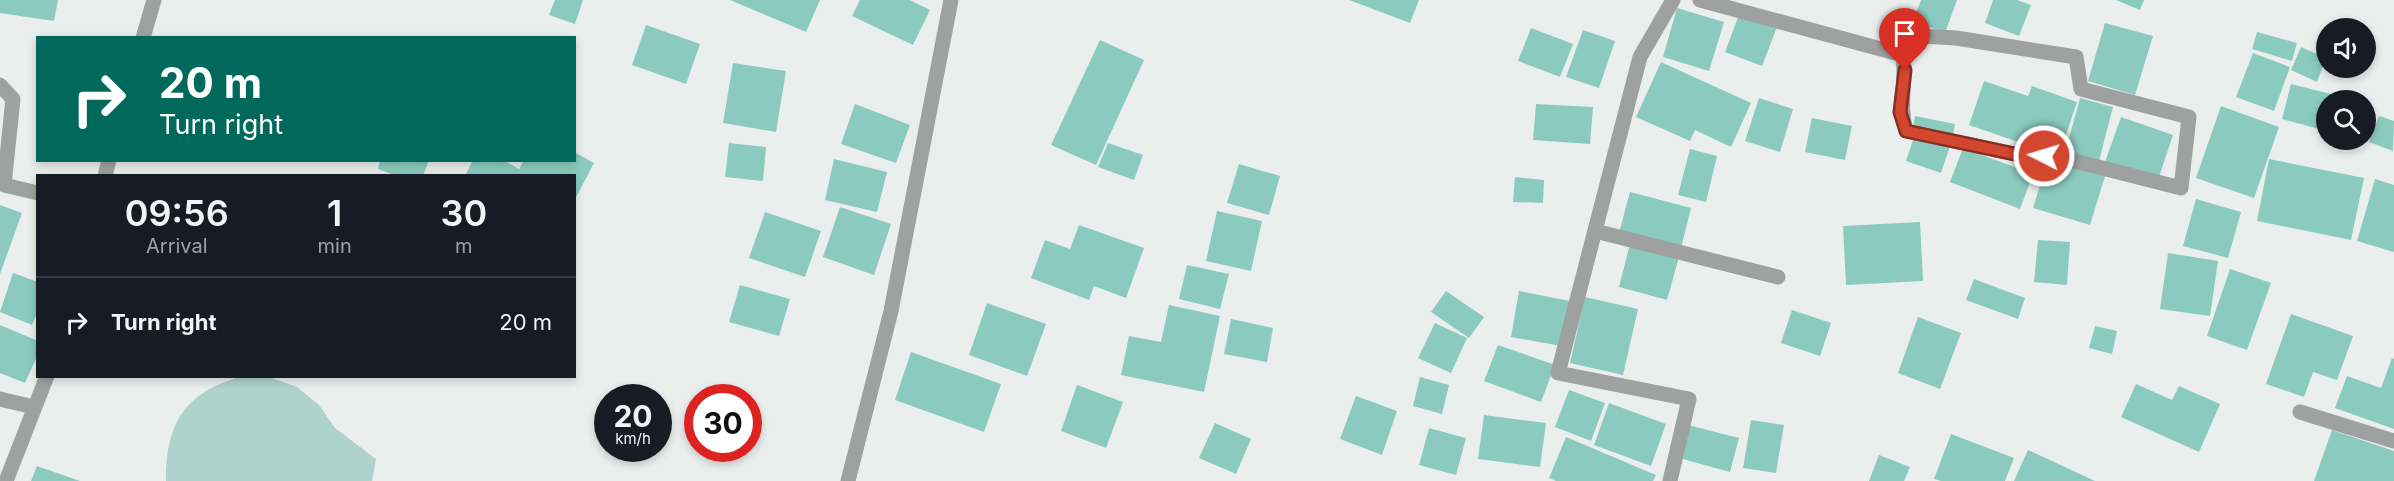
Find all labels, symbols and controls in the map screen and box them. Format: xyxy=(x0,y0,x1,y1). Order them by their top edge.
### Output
pin xyxy=(1879,8,1930,70)
icon: arrive xyxy=(1888,17,1921,50)
map controls xyxy=(2316,18,2376,150)
button: sound xyxy=(2316,18,2376,78)
text: 20 m xyxy=(159,57,262,108)
icon: right xyxy=(60,60,138,138)
button: search xyxy=(2316,90,2376,150)
text: Turn right xyxy=(159,108,283,141)
position arrow xyxy=(2012,124,2076,188)
text: 09:56 xyxy=(125,191,229,235)
text: 1 xyxy=(327,191,342,235)
text: 30 xyxy=(441,191,487,235)
text: Arrival xyxy=(146,234,208,258)
text: min xyxy=(318,234,352,258)
text: m xyxy=(455,234,473,258)
icon: right xyxy=(60,306,93,339)
text: Turn right xyxy=(111,309,217,335)
text: 20 m xyxy=(499,309,552,335)
speed limit sign: 30 xyxy=(684,384,762,462)
text: 20 xyxy=(613,398,653,434)
text: km/h xyxy=(615,429,651,448)

